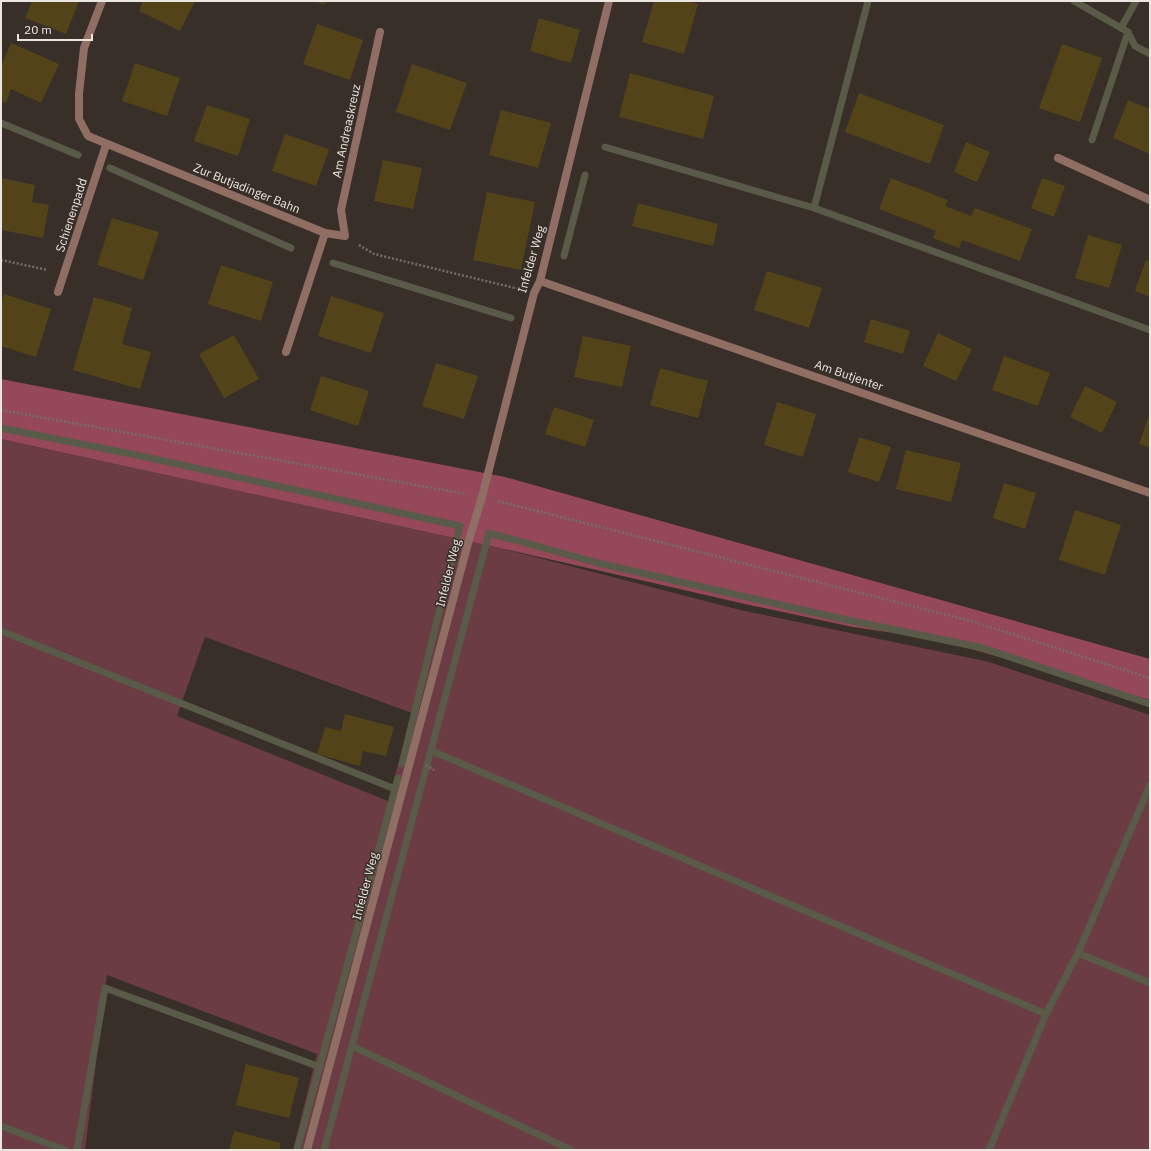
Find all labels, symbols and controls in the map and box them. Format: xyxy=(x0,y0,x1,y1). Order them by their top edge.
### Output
scale bar xyxy=(18,16,92,42)
text: 20 m xyxy=(24,22,52,37)
street label: Am Andreaskreuz xyxy=(329,82,363,179)
street label: Zur Butjadinger Bahn xyxy=(191,160,303,216)
street label: Schienenpadd xyxy=(52,176,90,254)
street label: Infelder Weg xyxy=(514,223,548,294)
street label: Am Butjenter xyxy=(813,356,886,394)
street label: Infelder Weg xyxy=(432,537,464,609)
street label: Infelder Weg xyxy=(349,850,381,922)

